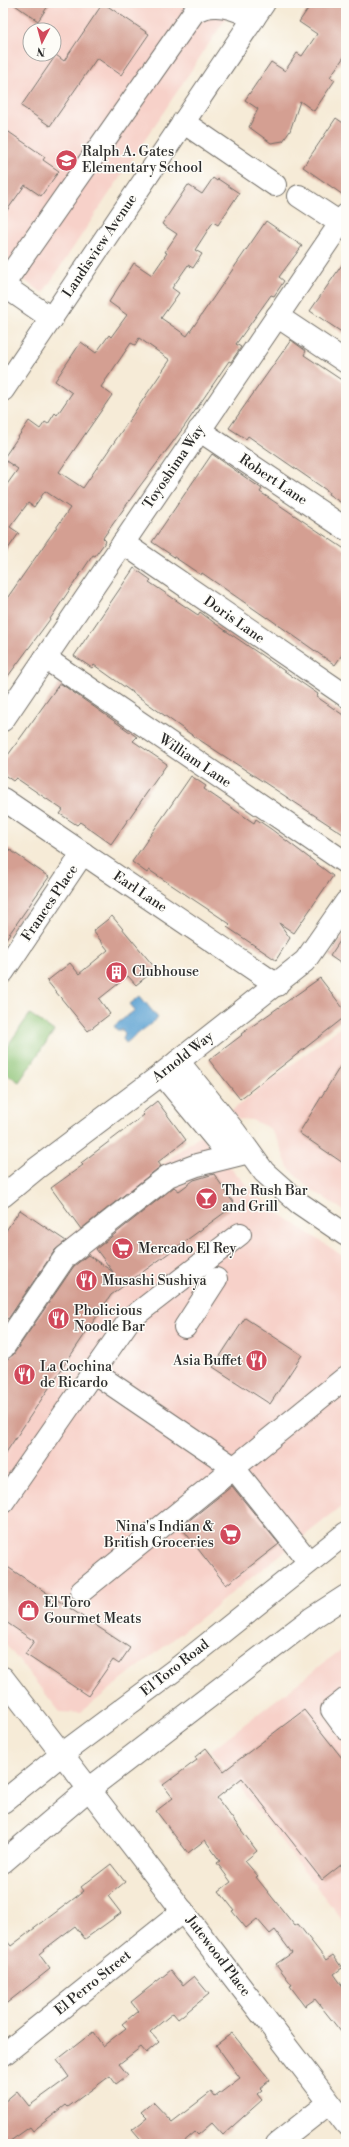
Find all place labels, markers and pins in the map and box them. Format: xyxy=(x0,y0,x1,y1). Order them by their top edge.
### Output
place label: Ralph A. Gates Elementary School xyxy=(82,143,202,177)
school or university icon: Ralph A. Gates Elementary School xyxy=(54,147,80,173)
building icon: Clubhouse xyxy=(104,959,130,985)
place label: Clubhouse xyxy=(132,963,199,981)
place label: The Rush Bar and Grill xyxy=(222,1182,308,1216)
bar icon: The Rush Bar and Grill xyxy=(193,1186,219,1212)
supermarket icon: Mercado El Rey xyxy=(109,1236,135,1262)
place label: Mercado El Rey xyxy=(138,1240,236,1258)
restaurant icon: Musashi Sushiya xyxy=(73,1268,99,1294)
place label: Musashi Sushiya xyxy=(102,1272,207,1290)
place label: Pholicious Noodle Bar xyxy=(74,1302,145,1336)
restaurant icon: Pholicious Noodle Bar xyxy=(46,1306,72,1332)
restaurant icon: Asia Buffet xyxy=(244,1348,270,1374)
place label: Asia Buffet xyxy=(172,1352,242,1370)
place label: La Cochina de Ricardo xyxy=(40,1358,113,1392)
restaurant icon: La Cochina de Ricardo xyxy=(12,1362,38,1388)
place label: Nina's Indian & British Groceries xyxy=(103,1518,215,1552)
supermarket icon: Nina's Indian & British Groceries xyxy=(217,1522,243,1548)
place label: El Toro Gourmet Meats xyxy=(44,1594,141,1628)
shop icon: El Toro Gourmet Meats xyxy=(15,1598,41,1624)

